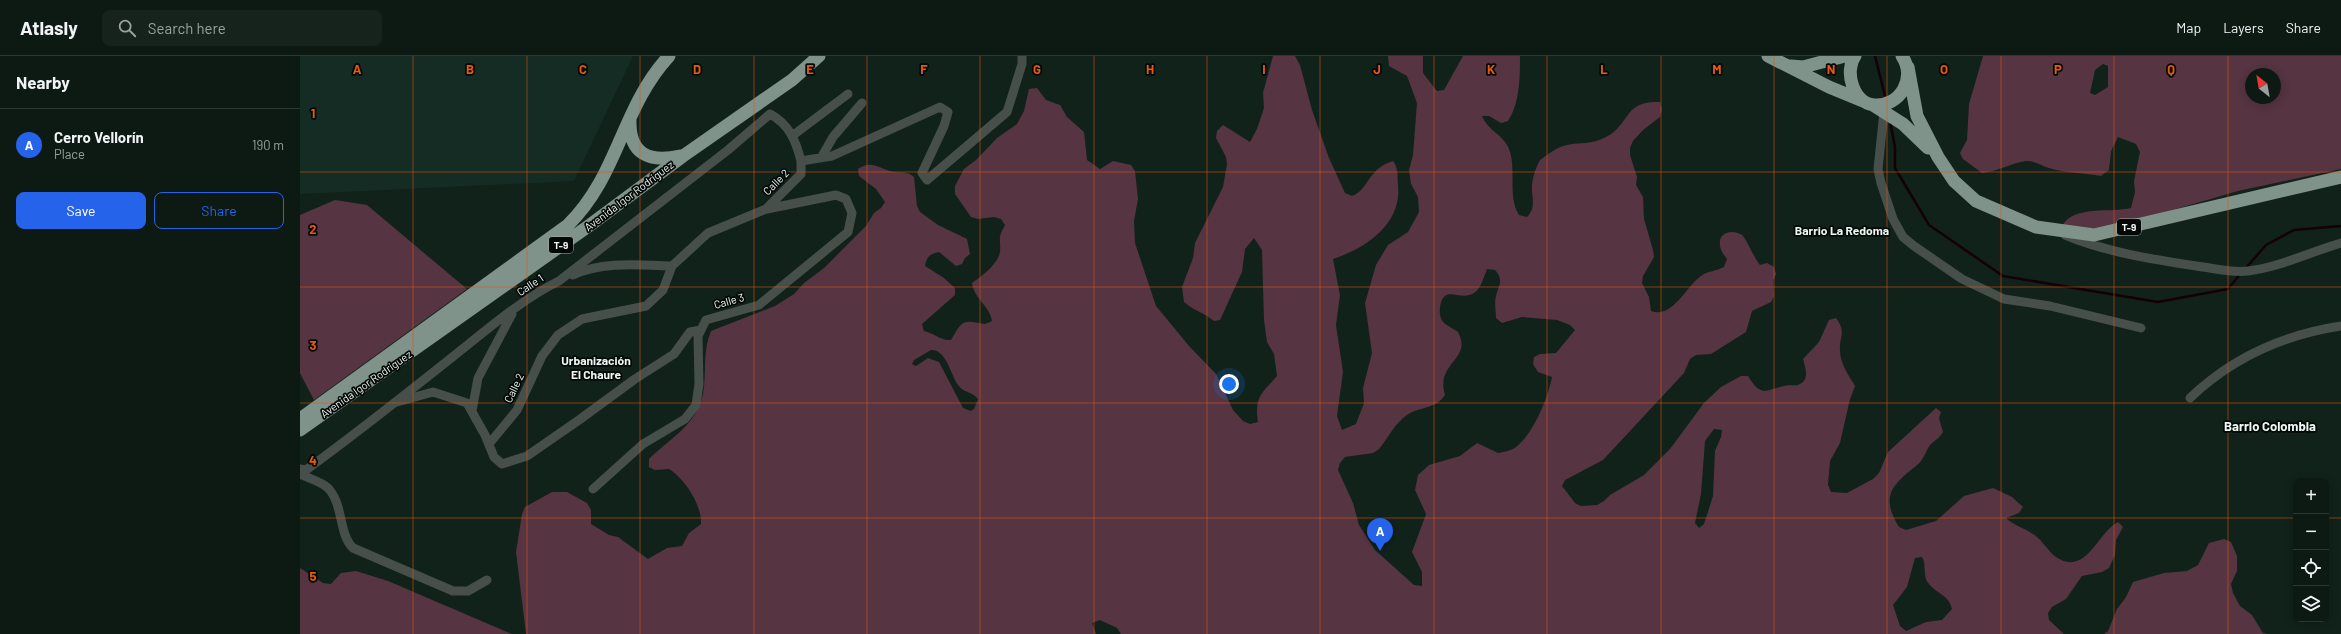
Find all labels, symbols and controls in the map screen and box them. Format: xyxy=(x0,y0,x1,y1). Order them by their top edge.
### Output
search box xyxy=(102,10,382,46)
text: Atlasly xyxy=(20,16,78,39)
icon: search xyxy=(116,17,138,39)
text: Search here xyxy=(148,19,226,37)
text: Map xyxy=(2176,19,2201,36)
text: Layers xyxy=(2223,19,2264,36)
text: Share xyxy=(2286,19,2321,36)
text: A xyxy=(353,61,362,77)
text: B xyxy=(466,61,474,77)
text: C xyxy=(579,61,587,77)
text: D xyxy=(693,61,701,77)
text: E xyxy=(806,61,814,77)
text: F xyxy=(920,61,928,77)
text: G xyxy=(1033,61,1041,77)
text: H xyxy=(1146,61,1154,77)
text: I xyxy=(1262,61,1266,77)
text: J xyxy=(1373,61,1381,77)
text: K xyxy=(1487,61,1495,77)
text: L xyxy=(1600,61,1608,77)
text: M xyxy=(1712,61,1722,77)
text: N xyxy=(1827,61,1835,77)
text: O xyxy=(1940,61,1948,77)
text: P xyxy=(2054,61,2062,77)
text: Q xyxy=(2167,61,2175,77)
north arrow xyxy=(2245,68,2281,104)
text: Nearby xyxy=(16,72,70,92)
text: 1 xyxy=(311,105,315,121)
text: Cerro Vellorín xyxy=(54,128,144,146)
text: A xyxy=(25,137,33,153)
text: 190 m xyxy=(252,137,284,153)
text: Place xyxy=(54,146,85,162)
street label: Avenida Igor Rodríguez xyxy=(582,158,676,233)
street label: Calle 2 xyxy=(760,166,791,197)
button: Save xyxy=(16,192,146,229)
button: Share xyxy=(154,192,284,229)
road number: T-9 xyxy=(2117,219,2141,235)
text: 2 xyxy=(309,221,317,237)
district label: Barrio La Redoma xyxy=(1795,223,1889,237)
road number: T-9 xyxy=(549,237,573,253)
street label: Calle 1 xyxy=(514,271,545,298)
street label: Calle 3 xyxy=(712,290,746,311)
text: 3 xyxy=(309,337,317,353)
street label: Avenida Igor Rodríguez xyxy=(318,347,414,420)
district label: Urbanización El Chaure xyxy=(561,353,631,381)
street label: Calle 2 xyxy=(501,371,526,405)
your location xyxy=(1219,374,1239,394)
district label: Barrio Colombia xyxy=(2224,418,2316,434)
text: 4 xyxy=(309,452,317,468)
map controls xyxy=(2293,478,2329,622)
button: + xyxy=(2293,478,2329,514)
button: − xyxy=(2293,514,2329,550)
pin: A xyxy=(1367,518,1393,551)
button: locate xyxy=(2293,550,2329,586)
text: 5 xyxy=(309,568,317,584)
button: layers xyxy=(2293,586,2329,622)

